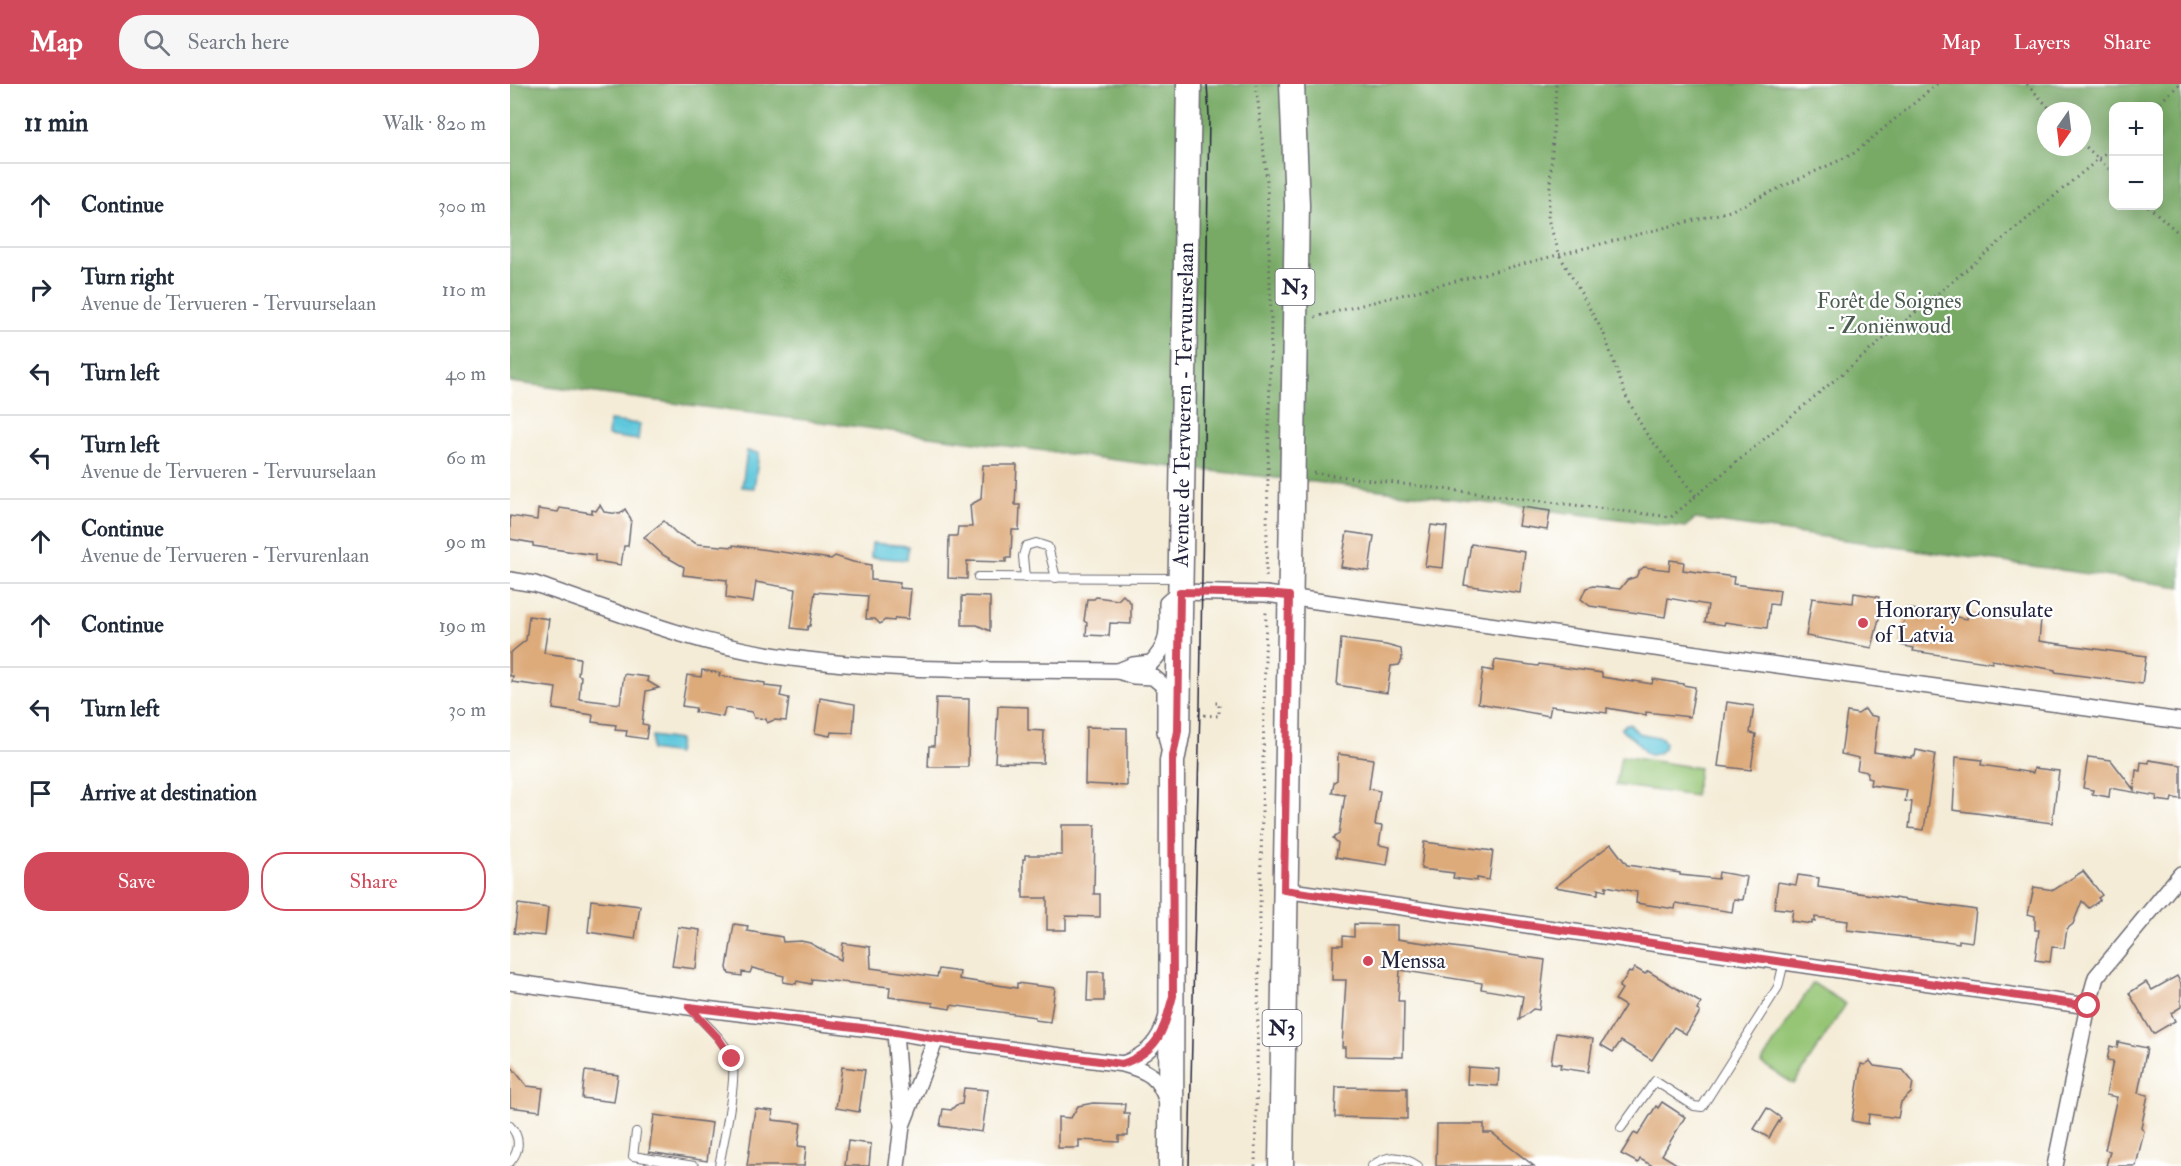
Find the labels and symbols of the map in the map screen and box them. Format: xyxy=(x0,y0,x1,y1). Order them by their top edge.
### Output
north arrow xyxy=(2037,102,2091,156)
street label: Avenue de Tervueren - Tervuurselaan xyxy=(1167,242,1200,568)
road number: N3 xyxy=(1276,269,1314,305)
park label: Forêt de Soignes - Zoniënwoud xyxy=(1816,287,1962,340)
place label: Honorary Consulate of Latvia xyxy=(1875,596,2053,649)
marker: Honorary Consulate of Latvia xyxy=(1856,616,1870,630)
place label: Menssa xyxy=(1380,947,1447,975)
marker: Menssa xyxy=(1361,954,1375,968)
route start xyxy=(2074,992,2100,1018)
road number: N3 xyxy=(1262,1010,1302,1046)
route end xyxy=(718,1045,744,1071)

